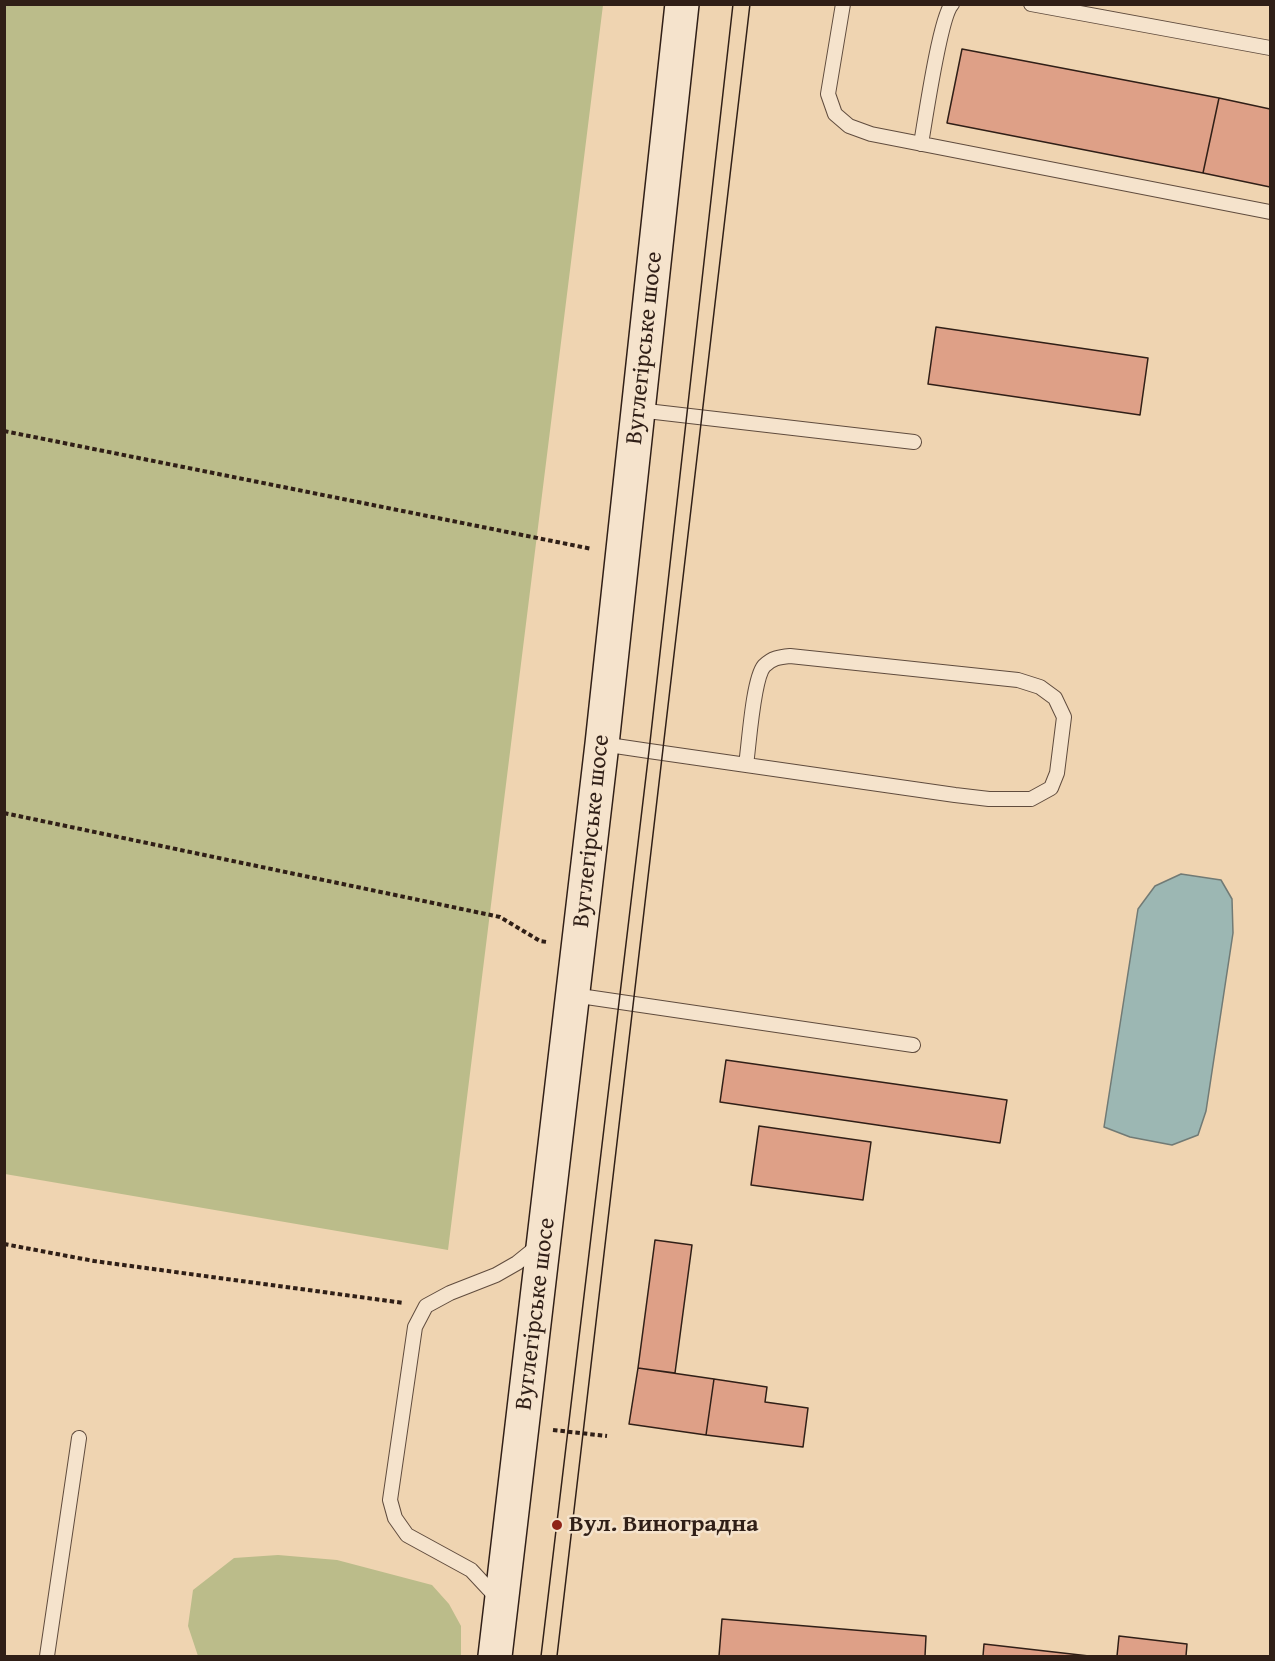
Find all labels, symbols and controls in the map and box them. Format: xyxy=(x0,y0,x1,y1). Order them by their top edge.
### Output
street label: Вуглегірське шосе xyxy=(621,250,669,446)
street label: Вуглегірське шосе xyxy=(568,733,616,929)
street label: Вуглегірське шосе xyxy=(510,1216,562,1412)
place label: Вул. Виноградна xyxy=(569,1511,758,1539)
marker: Вул. Виноградна xyxy=(550,1518,564,1532)

